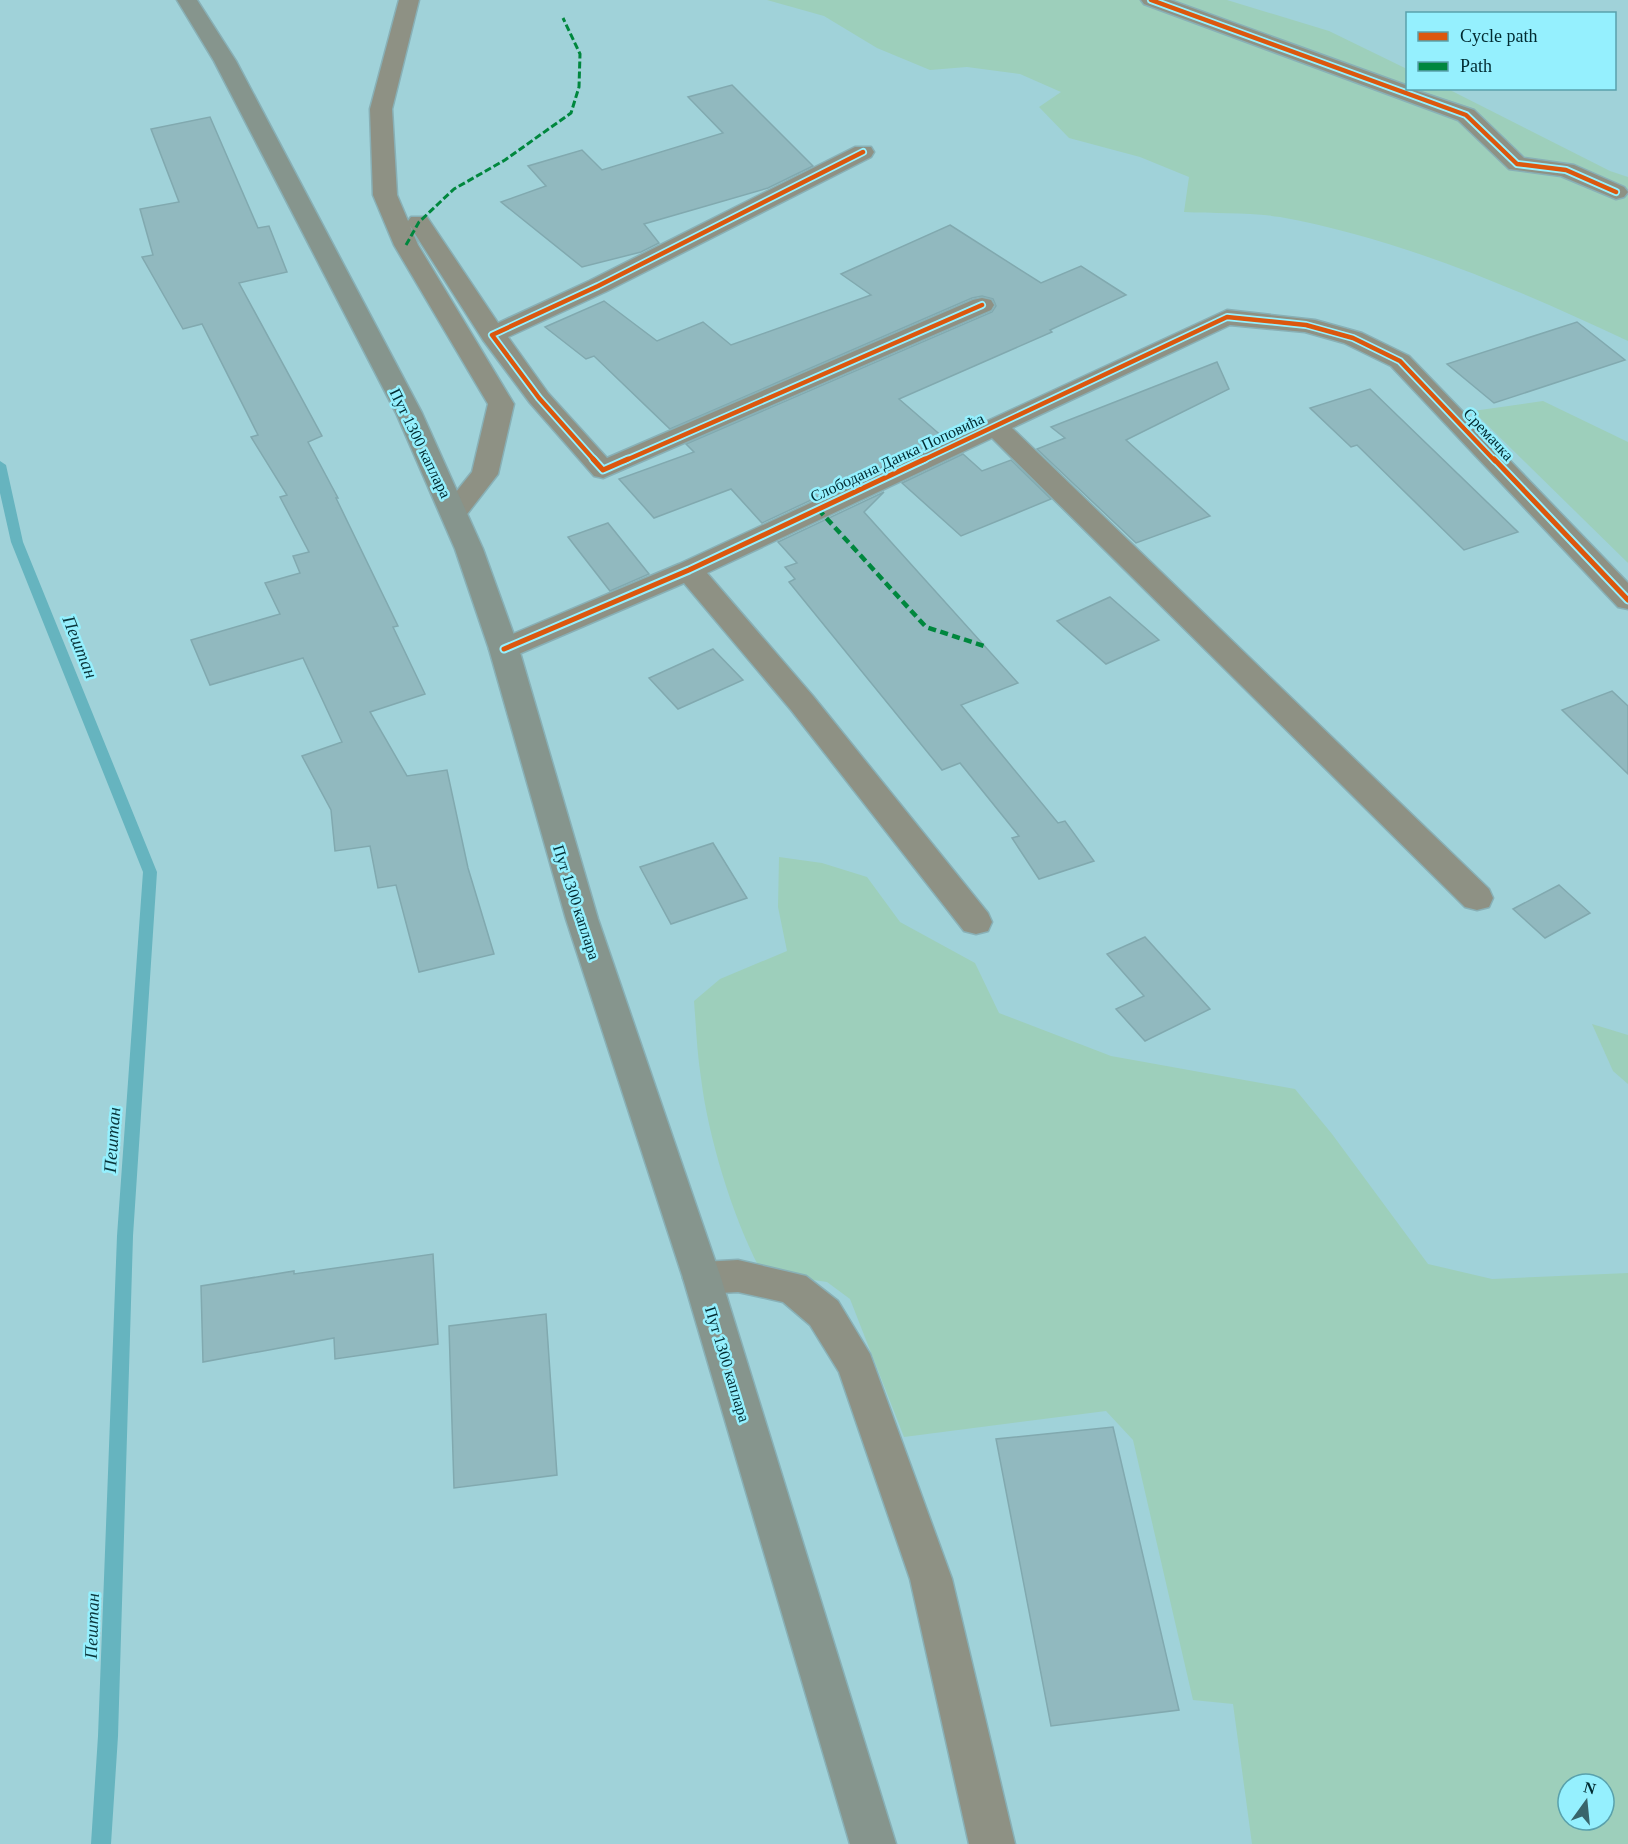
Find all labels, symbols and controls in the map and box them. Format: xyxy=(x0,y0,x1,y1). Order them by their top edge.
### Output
legend xyxy=(1406,12,1616,90)
text: Cycle path xyxy=(1460,26,1537,46)
text: Path xyxy=(1460,56,1492,76)
street label: Пут 1300 каплара xyxy=(386,386,454,501)
street label: Сремачка xyxy=(1460,405,1517,465)
street label: Слободана Данка Поповића xyxy=(808,410,987,506)
water label: Пештан xyxy=(58,612,102,681)
street label: Пут 1300 каплара xyxy=(549,843,603,962)
water label: Пештан xyxy=(100,1106,124,1174)
street label: Пут 1300 каплара xyxy=(701,1304,753,1424)
water label: Пештан xyxy=(81,1593,103,1660)
north arrow xyxy=(1556,1772,1616,1832)
text: N xyxy=(1582,1778,1598,1798)

